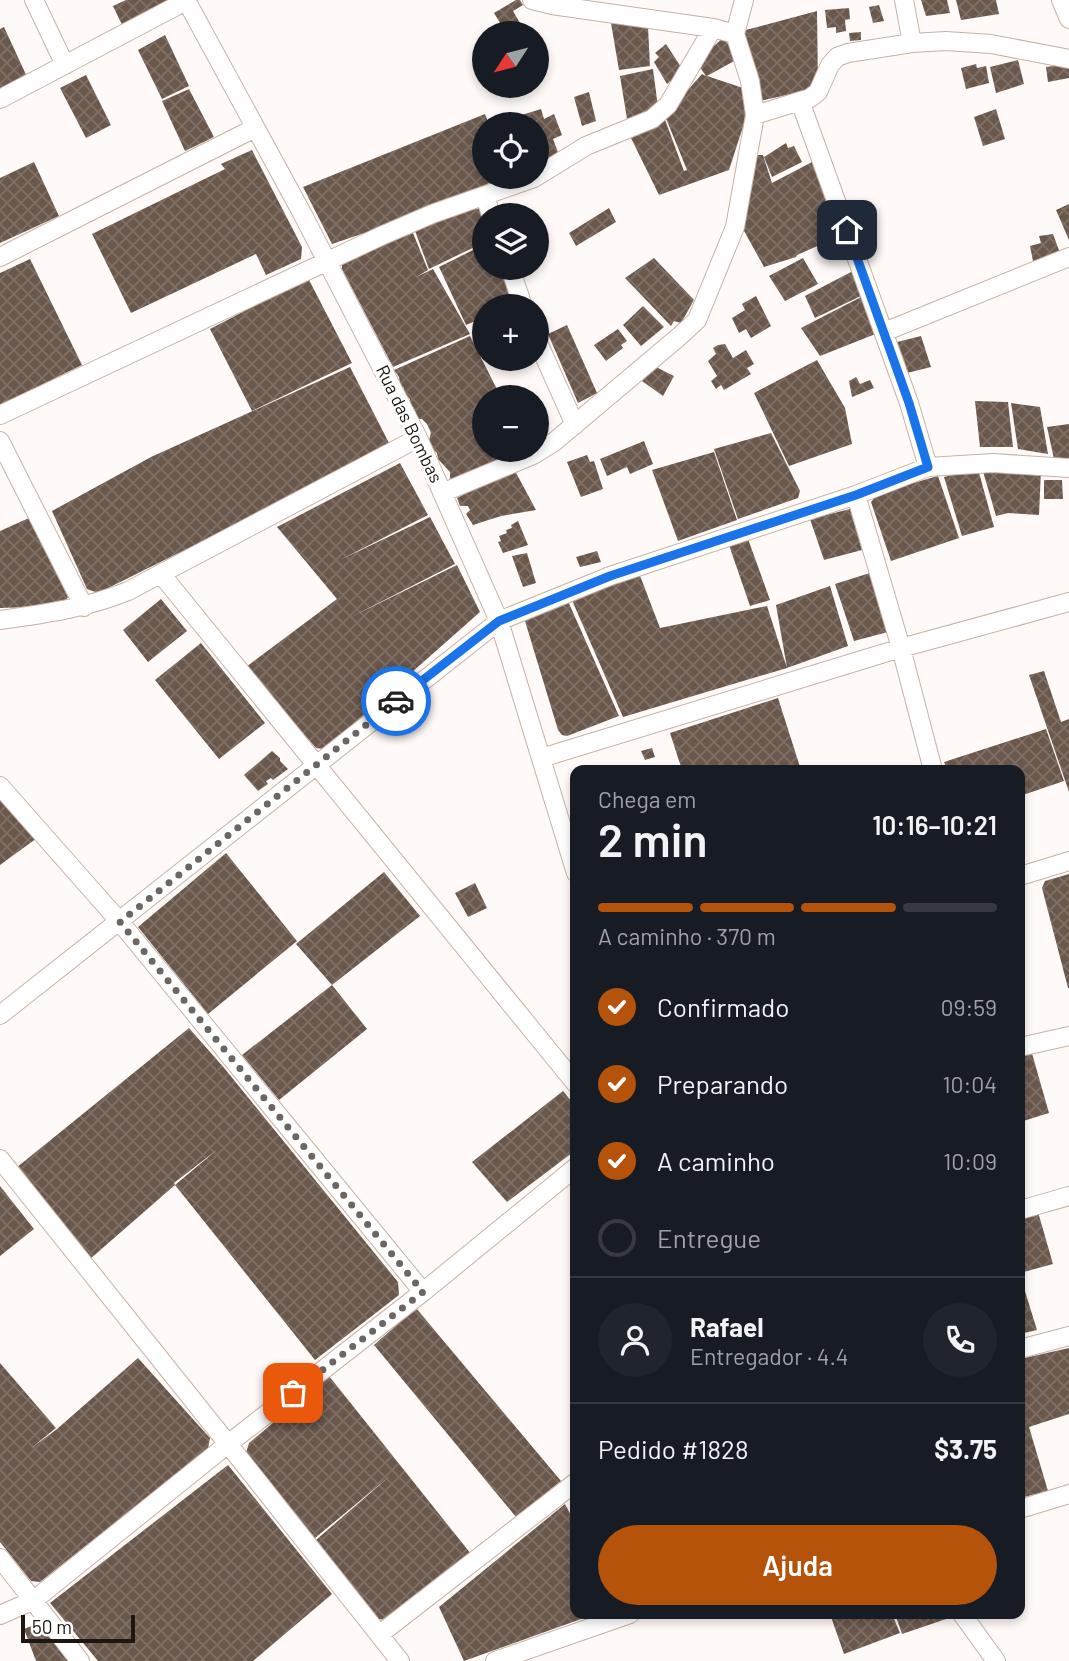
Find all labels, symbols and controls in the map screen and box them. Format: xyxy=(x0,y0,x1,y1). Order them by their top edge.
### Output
north arrow xyxy=(472,21,550,98)
map controls xyxy=(472,21,549,462)
button: locate xyxy=(472,112,549,189)
pin xyxy=(817,200,877,260)
button: layers xyxy=(472,203,549,280)
icon: home xyxy=(828,211,866,249)
button: + xyxy=(472,294,549,371)
street label: Rua das Bombas xyxy=(372,361,448,486)
button: − xyxy=(472,385,549,462)
courier xyxy=(361,666,431,736)
icon: car xyxy=(377,682,415,720)
text: Chega em xyxy=(598,785,696,813)
text: 10:16–10:21 xyxy=(872,809,997,840)
text: 2 min xyxy=(598,811,707,866)
text: A caminho · 370 m xyxy=(598,922,776,950)
icon: check xyxy=(598,988,636,1026)
text: Confirmado xyxy=(657,991,789,1022)
text: 09:59 xyxy=(940,993,997,1021)
icon: check xyxy=(598,1065,636,1103)
text: Preparando xyxy=(657,1068,788,1099)
text: 10:04 xyxy=(942,1070,997,1098)
icon: check xyxy=(598,1142,636,1180)
text: A caminho xyxy=(657,1145,775,1176)
text: 10:09 xyxy=(943,1147,997,1175)
text: Entregue xyxy=(657,1222,761,1253)
button: person xyxy=(598,1303,672,1377)
button: phone xyxy=(923,1303,997,1377)
text: Rafael xyxy=(690,1311,764,1342)
text: Entregador · 4.4 xyxy=(690,1342,849,1370)
pin xyxy=(263,1363,323,1423)
icon: bag xyxy=(274,1374,312,1412)
text: Pedido #1828 xyxy=(598,1433,748,1464)
text: $3.75 xyxy=(934,1433,997,1464)
button: Ajuda xyxy=(598,1525,997,1605)
scale bar xyxy=(21,1612,135,1644)
text: 50 m xyxy=(32,1615,72,1638)

